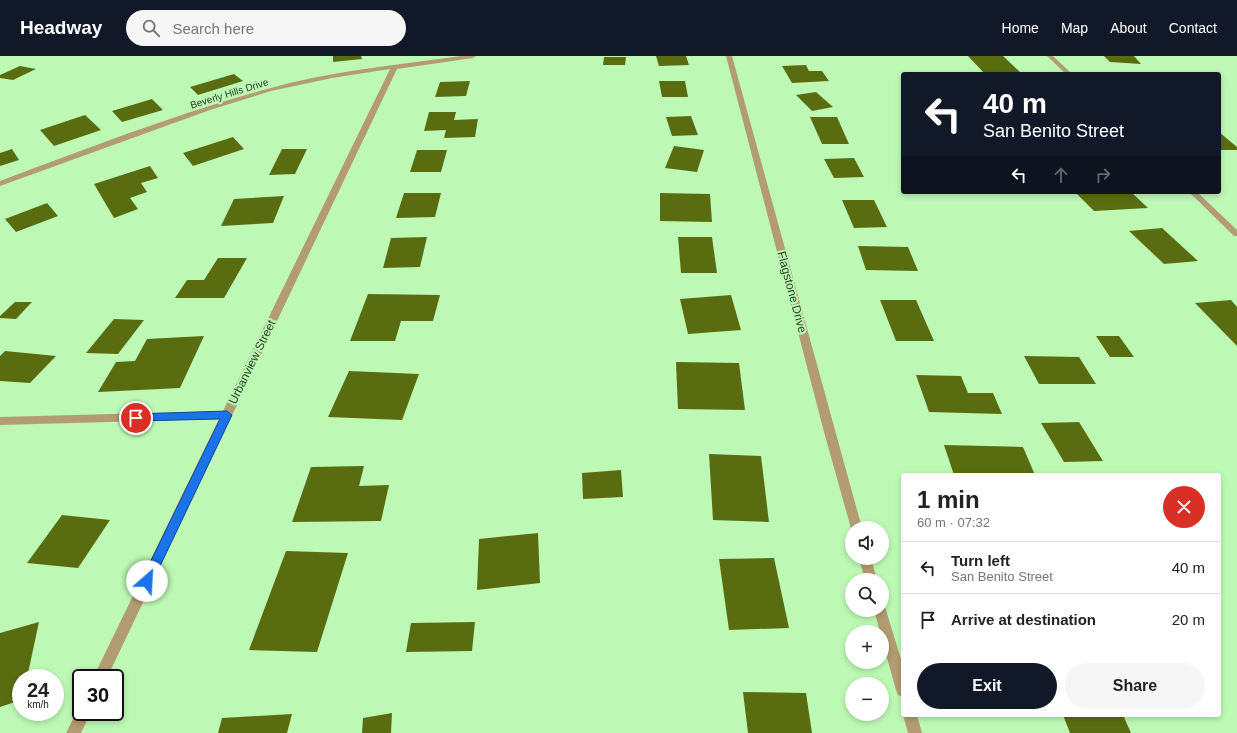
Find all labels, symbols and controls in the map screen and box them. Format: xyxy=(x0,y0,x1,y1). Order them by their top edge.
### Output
search box xyxy=(126,10,406,46)
text: Headway xyxy=(20,17,102,38)
icon: search xyxy=(140,17,162,39)
text: Search here xyxy=(172,20,254,37)
text: Home xyxy=(1002,20,1039,36)
text: Map xyxy=(1061,20,1088,36)
text: About xyxy=(1110,20,1147,36)
text: Contact xyxy=(1169,20,1217,36)
street label: Beverly Hills Drive xyxy=(189,76,270,111)
icon: left xyxy=(917,88,969,140)
text: 40 m xyxy=(983,88,1047,119)
text: San Benito Street xyxy=(983,121,1124,141)
icon: left xyxy=(1008,164,1030,186)
icon: ahead xyxy=(1050,164,1072,186)
icon: right xyxy=(1092,164,1114,186)
street label: Flagstone Drive xyxy=(774,250,810,335)
street label: Urbanview Street xyxy=(226,317,279,406)
pin xyxy=(119,401,153,435)
icon: arrive xyxy=(125,407,147,429)
text: 1 min xyxy=(917,486,980,513)
button: close xyxy=(1163,486,1205,528)
text: 60 m · 07:32 xyxy=(917,515,990,530)
map controls xyxy=(845,521,889,721)
button: sound xyxy=(845,521,889,565)
text: Turn left xyxy=(951,552,1010,569)
icon: left xyxy=(917,557,939,579)
text: 40 m xyxy=(1172,559,1205,576)
position arrow xyxy=(126,560,168,602)
text: San Benito Street xyxy=(951,569,1053,584)
button: search xyxy=(845,573,889,617)
icon: arrive xyxy=(917,609,939,631)
text: Arrive at destination xyxy=(951,611,1096,628)
text: 20 m xyxy=(1172,611,1205,628)
button: + xyxy=(845,625,889,669)
button: Exit xyxy=(917,663,1057,709)
button: Share xyxy=(1065,663,1205,709)
speed limit sign: 30 xyxy=(72,669,124,721)
button: − xyxy=(845,677,889,721)
text: 24 xyxy=(27,679,49,701)
text: km/h xyxy=(27,699,49,710)

